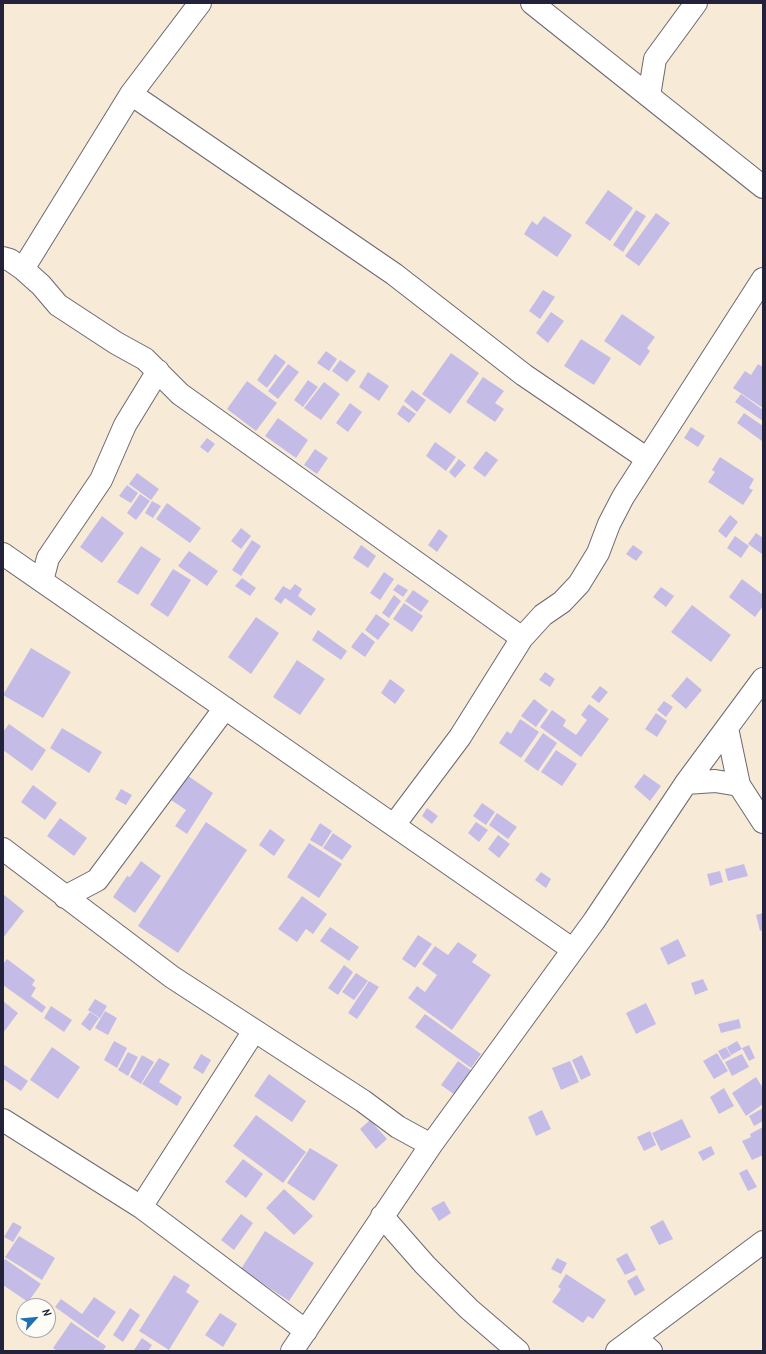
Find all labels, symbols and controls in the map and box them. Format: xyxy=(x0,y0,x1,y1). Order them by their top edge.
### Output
north arrow xyxy=(16,1298,56,1338)
text: N xyxy=(36,1306,55,1320)

